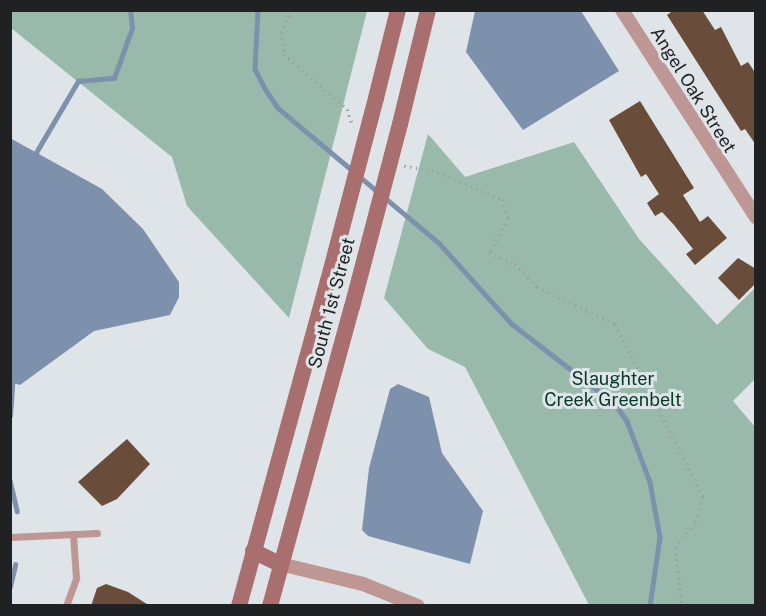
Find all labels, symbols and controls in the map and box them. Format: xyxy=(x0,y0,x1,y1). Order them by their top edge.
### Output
street label: Angel Oak Street xyxy=(646,23,740,157)
street label: South 1st Street xyxy=(304,235,360,371)
park label: Slaughter Creek Greenbelt xyxy=(544,369,682,412)

